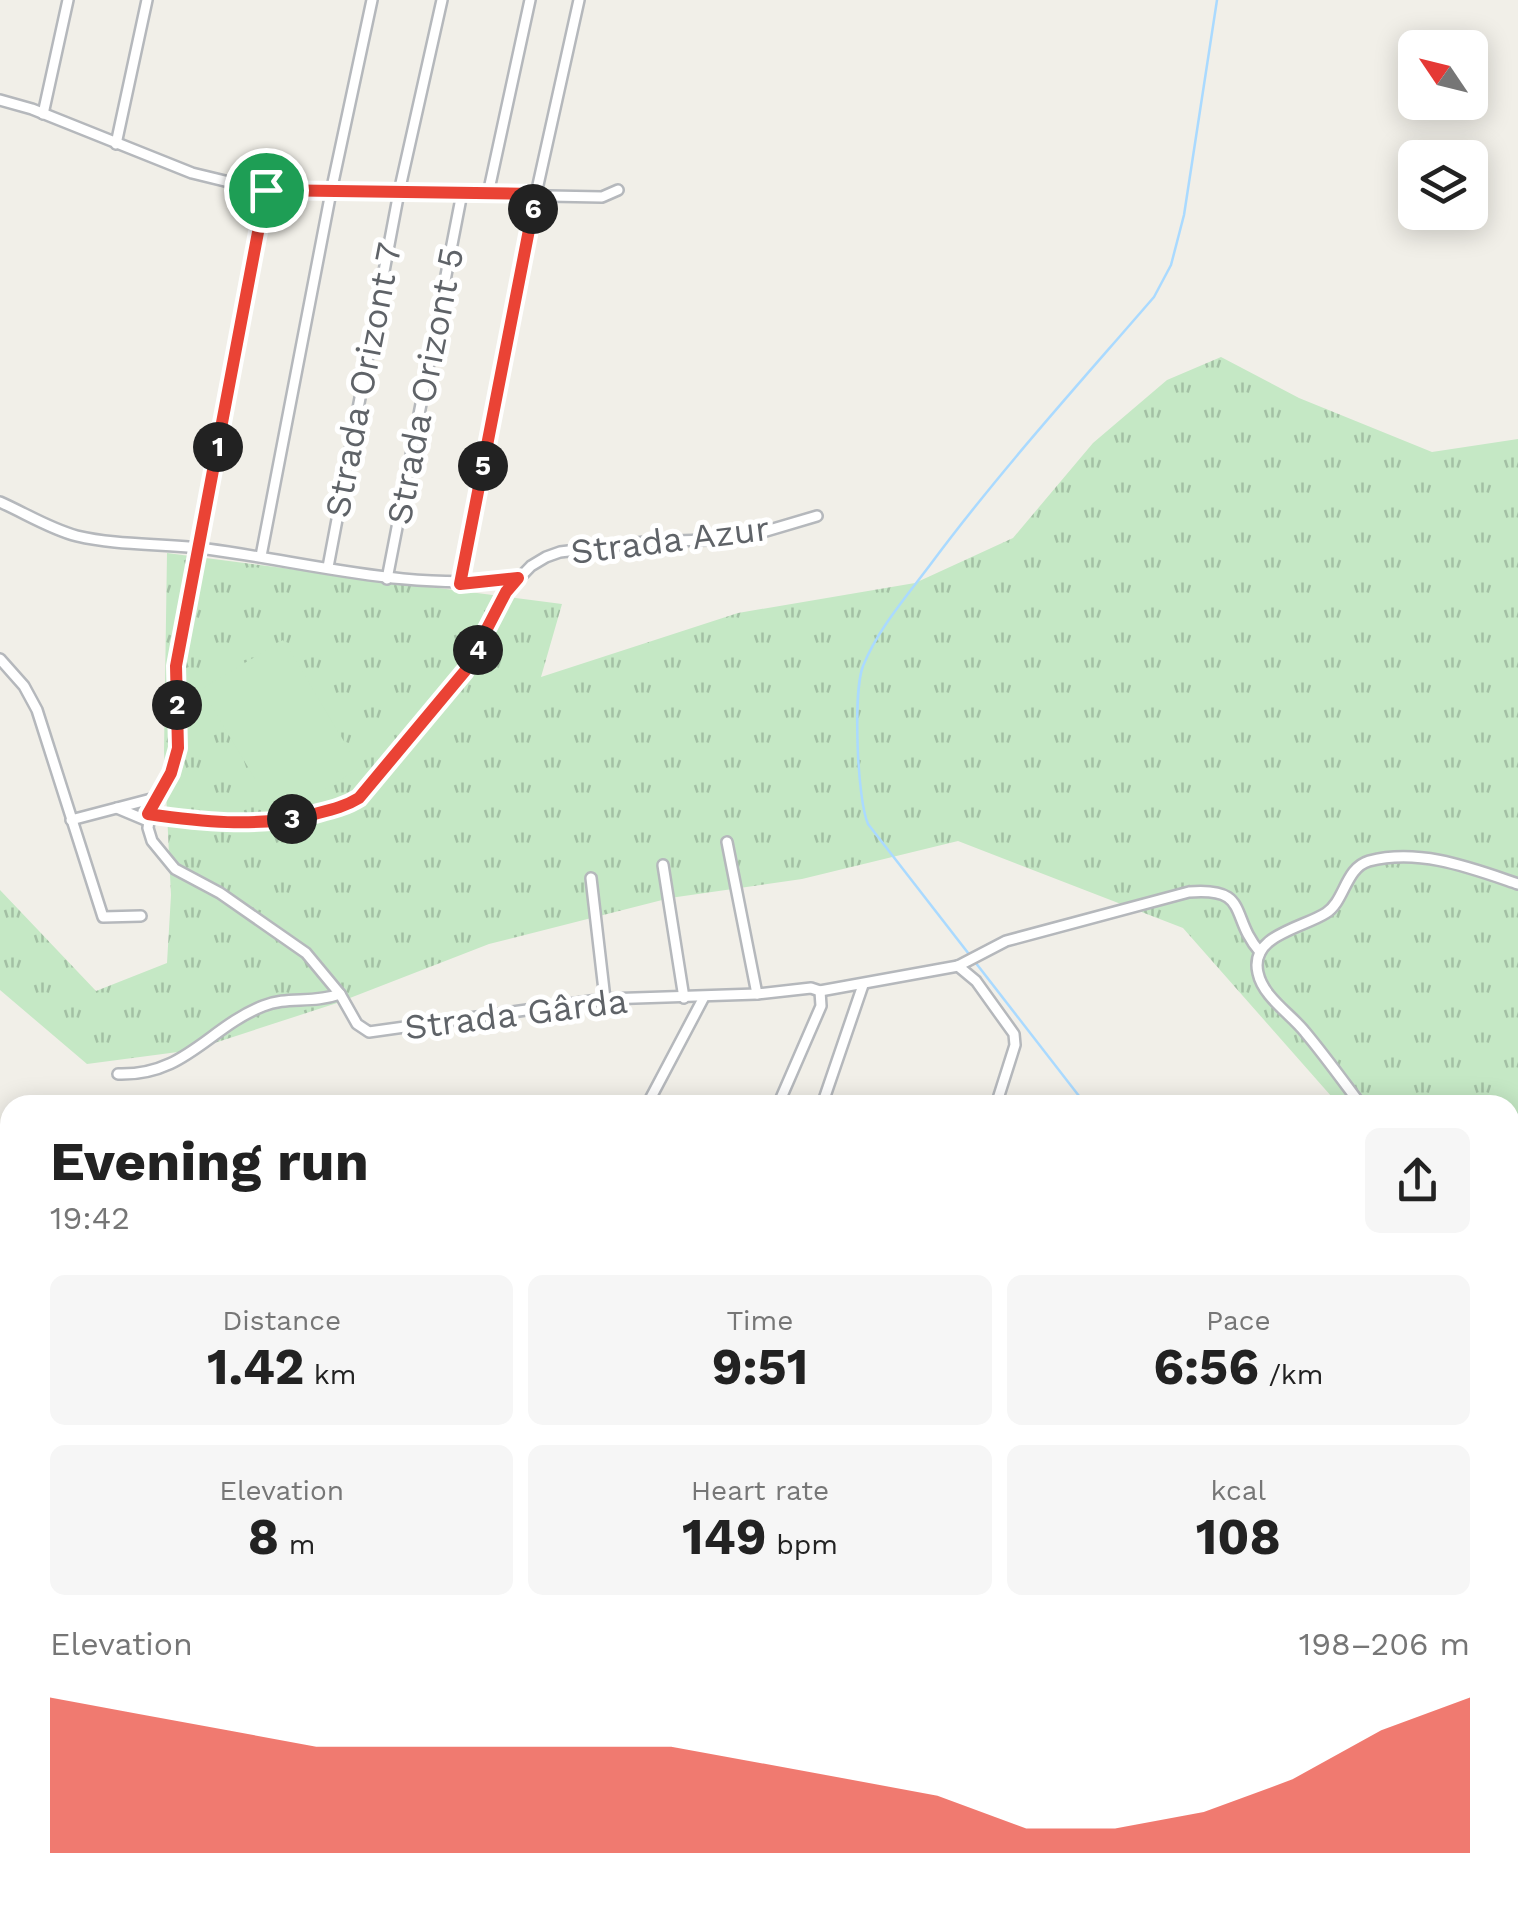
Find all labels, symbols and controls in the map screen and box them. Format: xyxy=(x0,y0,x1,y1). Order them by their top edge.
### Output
north arrow xyxy=(1398,30,1488,120)
map controls xyxy=(1398,30,1488,230)
button: layers xyxy=(1398,140,1488,230)
pin xyxy=(224,148,309,233)
icon: arrive xyxy=(239,163,294,218)
pin: 6 xyxy=(508,184,558,234)
text: 6 xyxy=(524,192,542,225)
street label: Strada Orizont 7 xyxy=(316,239,410,521)
street label: Strada Orizont 5 xyxy=(378,244,472,528)
pin: 1 xyxy=(193,422,243,472)
text: 1 xyxy=(212,430,224,463)
pin: 5 xyxy=(458,441,508,491)
text: 5 xyxy=(475,449,491,482)
street label: Strada Azur xyxy=(568,507,772,573)
pin: 4 xyxy=(453,625,503,675)
text: 4 xyxy=(469,633,487,666)
pin: 2 xyxy=(152,680,202,730)
text: 2 xyxy=(169,688,185,721)
pin: 3 xyxy=(267,794,317,844)
text: 3 xyxy=(284,802,300,835)
street label: Strada Gârda xyxy=(402,979,630,1049)
button: share xyxy=(1365,1128,1470,1233)
text: Evening run xyxy=(50,1129,369,1193)
text: 19:42 xyxy=(50,1199,130,1237)
text: Distance xyxy=(222,1304,341,1337)
text: Time xyxy=(727,1304,793,1337)
text: Pace xyxy=(1206,1304,1271,1337)
text: 1.42 xyxy=(207,1337,304,1396)
text: 9:51 xyxy=(712,1337,808,1396)
text: 6:56 xyxy=(1153,1337,1259,1396)
text: km xyxy=(304,1358,356,1391)
text: /km xyxy=(1259,1358,1323,1391)
text: Elevation xyxy=(219,1474,344,1507)
text: Heart rate xyxy=(691,1474,829,1507)
text: kcal xyxy=(1211,1474,1266,1507)
text: 8 xyxy=(248,1507,279,1566)
text: 149 xyxy=(682,1507,767,1566)
text: 108 xyxy=(1196,1507,1281,1566)
text: m xyxy=(279,1528,315,1561)
text: bpm xyxy=(767,1528,838,1561)
text: Elevation xyxy=(50,1625,193,1663)
text: 198–206 m xyxy=(1299,1625,1470,1663)

